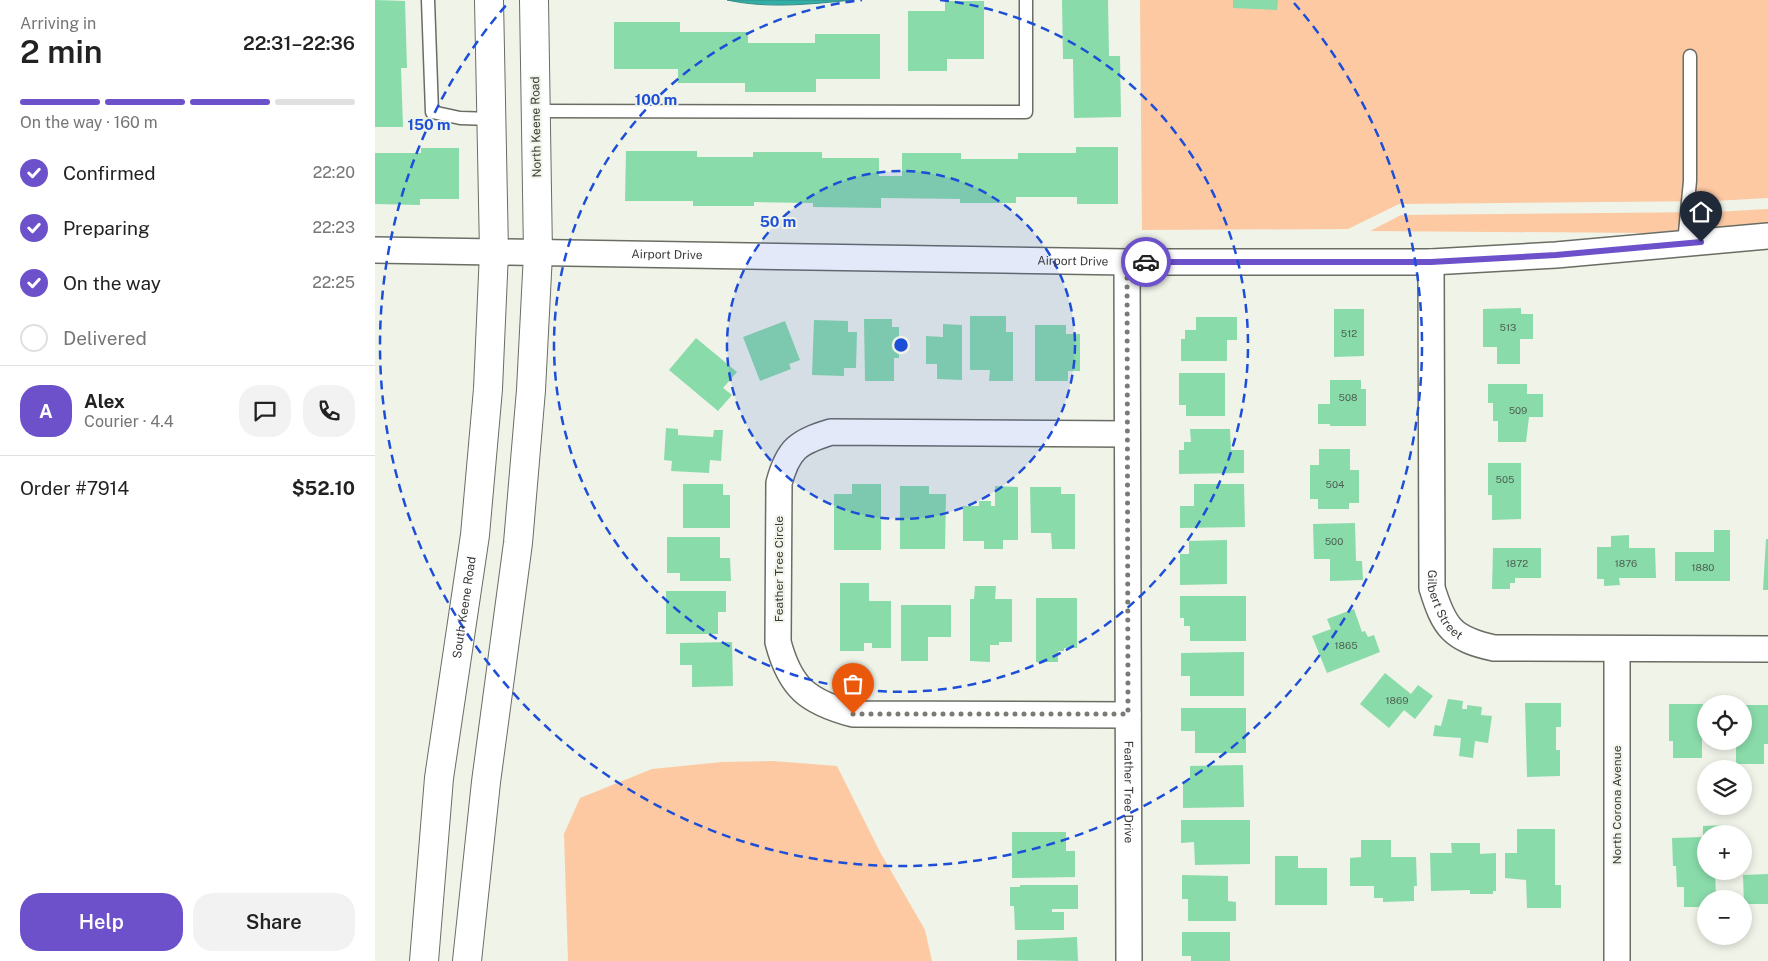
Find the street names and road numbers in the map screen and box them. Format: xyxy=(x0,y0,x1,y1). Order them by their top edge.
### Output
street label: North Keene Road xyxy=(528,76,544,178)
street label: Airport Drive xyxy=(631,247,703,262)
street label: Airport Drive xyxy=(1037,254,1109,269)
street label: Feather Tree Circle xyxy=(772,516,786,622)
street label: South Keene Road xyxy=(450,556,479,659)
street label: Gilbert Street xyxy=(1424,570,1465,643)
street label: Feather Tree Drive xyxy=(1121,741,1136,844)
street label: North Corona Avenue xyxy=(1610,745,1624,864)

